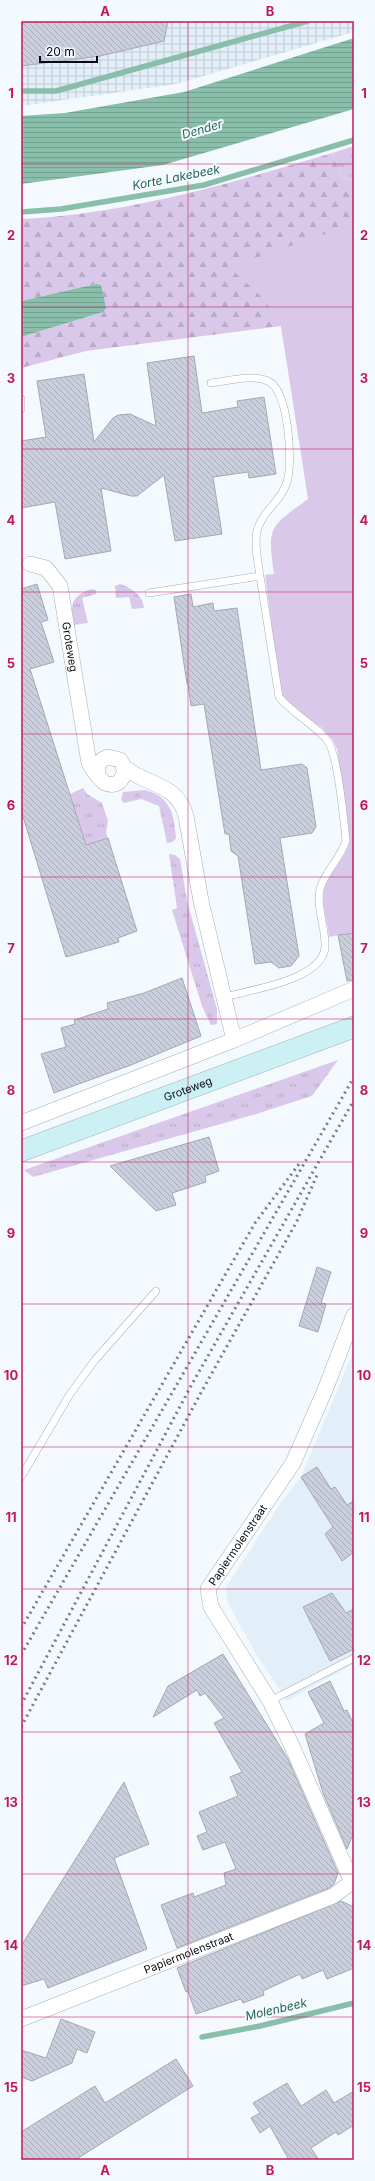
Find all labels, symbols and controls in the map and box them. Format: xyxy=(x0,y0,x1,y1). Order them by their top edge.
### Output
text: A xyxy=(100,3,110,19)
text: B xyxy=(266,3,275,19)
scale bar xyxy=(40,38,97,64)
text: 20 m xyxy=(46,44,75,59)
text: 1 xyxy=(8,85,14,101)
text: 1 xyxy=(361,85,367,101)
water label: Dender xyxy=(180,116,224,142)
water label: Korte Lakebeek xyxy=(131,161,221,193)
text: 2 xyxy=(7,227,15,243)
text: 2 xyxy=(360,227,368,243)
text: 3 xyxy=(7,370,15,386)
text: 3 xyxy=(360,370,368,386)
text: 4 xyxy=(7,512,16,528)
text: 4 xyxy=(360,512,369,528)
street label: Groteweg xyxy=(59,621,81,673)
text: 5 xyxy=(7,655,15,671)
text: 5 xyxy=(360,655,368,671)
text: 6 xyxy=(7,797,15,813)
text: 6 xyxy=(360,797,368,813)
text: 7 xyxy=(7,940,15,956)
text: 7 xyxy=(360,940,368,956)
street label: Groteweg xyxy=(162,1074,214,1104)
text: 8 xyxy=(7,1082,15,1098)
text: 8 xyxy=(360,1082,368,1098)
text: 9 xyxy=(7,1225,15,1241)
text: 9 xyxy=(360,1225,368,1241)
text: 10 xyxy=(4,1367,18,1383)
text: 10 xyxy=(357,1367,371,1383)
street label: Papiermolenstraat xyxy=(205,1501,270,1588)
text: 11 xyxy=(5,1509,17,1525)
text: 11 xyxy=(358,1509,370,1525)
text: 12 xyxy=(4,1652,18,1668)
text: 12 xyxy=(357,1652,371,1668)
text: 13 xyxy=(4,1794,18,1810)
text: 13 xyxy=(357,1794,371,1810)
street label: Papiermolenstraat xyxy=(142,1929,235,1977)
text: 14 xyxy=(4,1937,18,1953)
text: 14 xyxy=(357,1937,371,1953)
water label: Molenbeek xyxy=(244,1995,309,2023)
text: 15 xyxy=(4,2079,18,2095)
text: 15 xyxy=(357,2079,371,2095)
text: A xyxy=(100,2162,110,2178)
text: B xyxy=(266,2162,275,2178)

